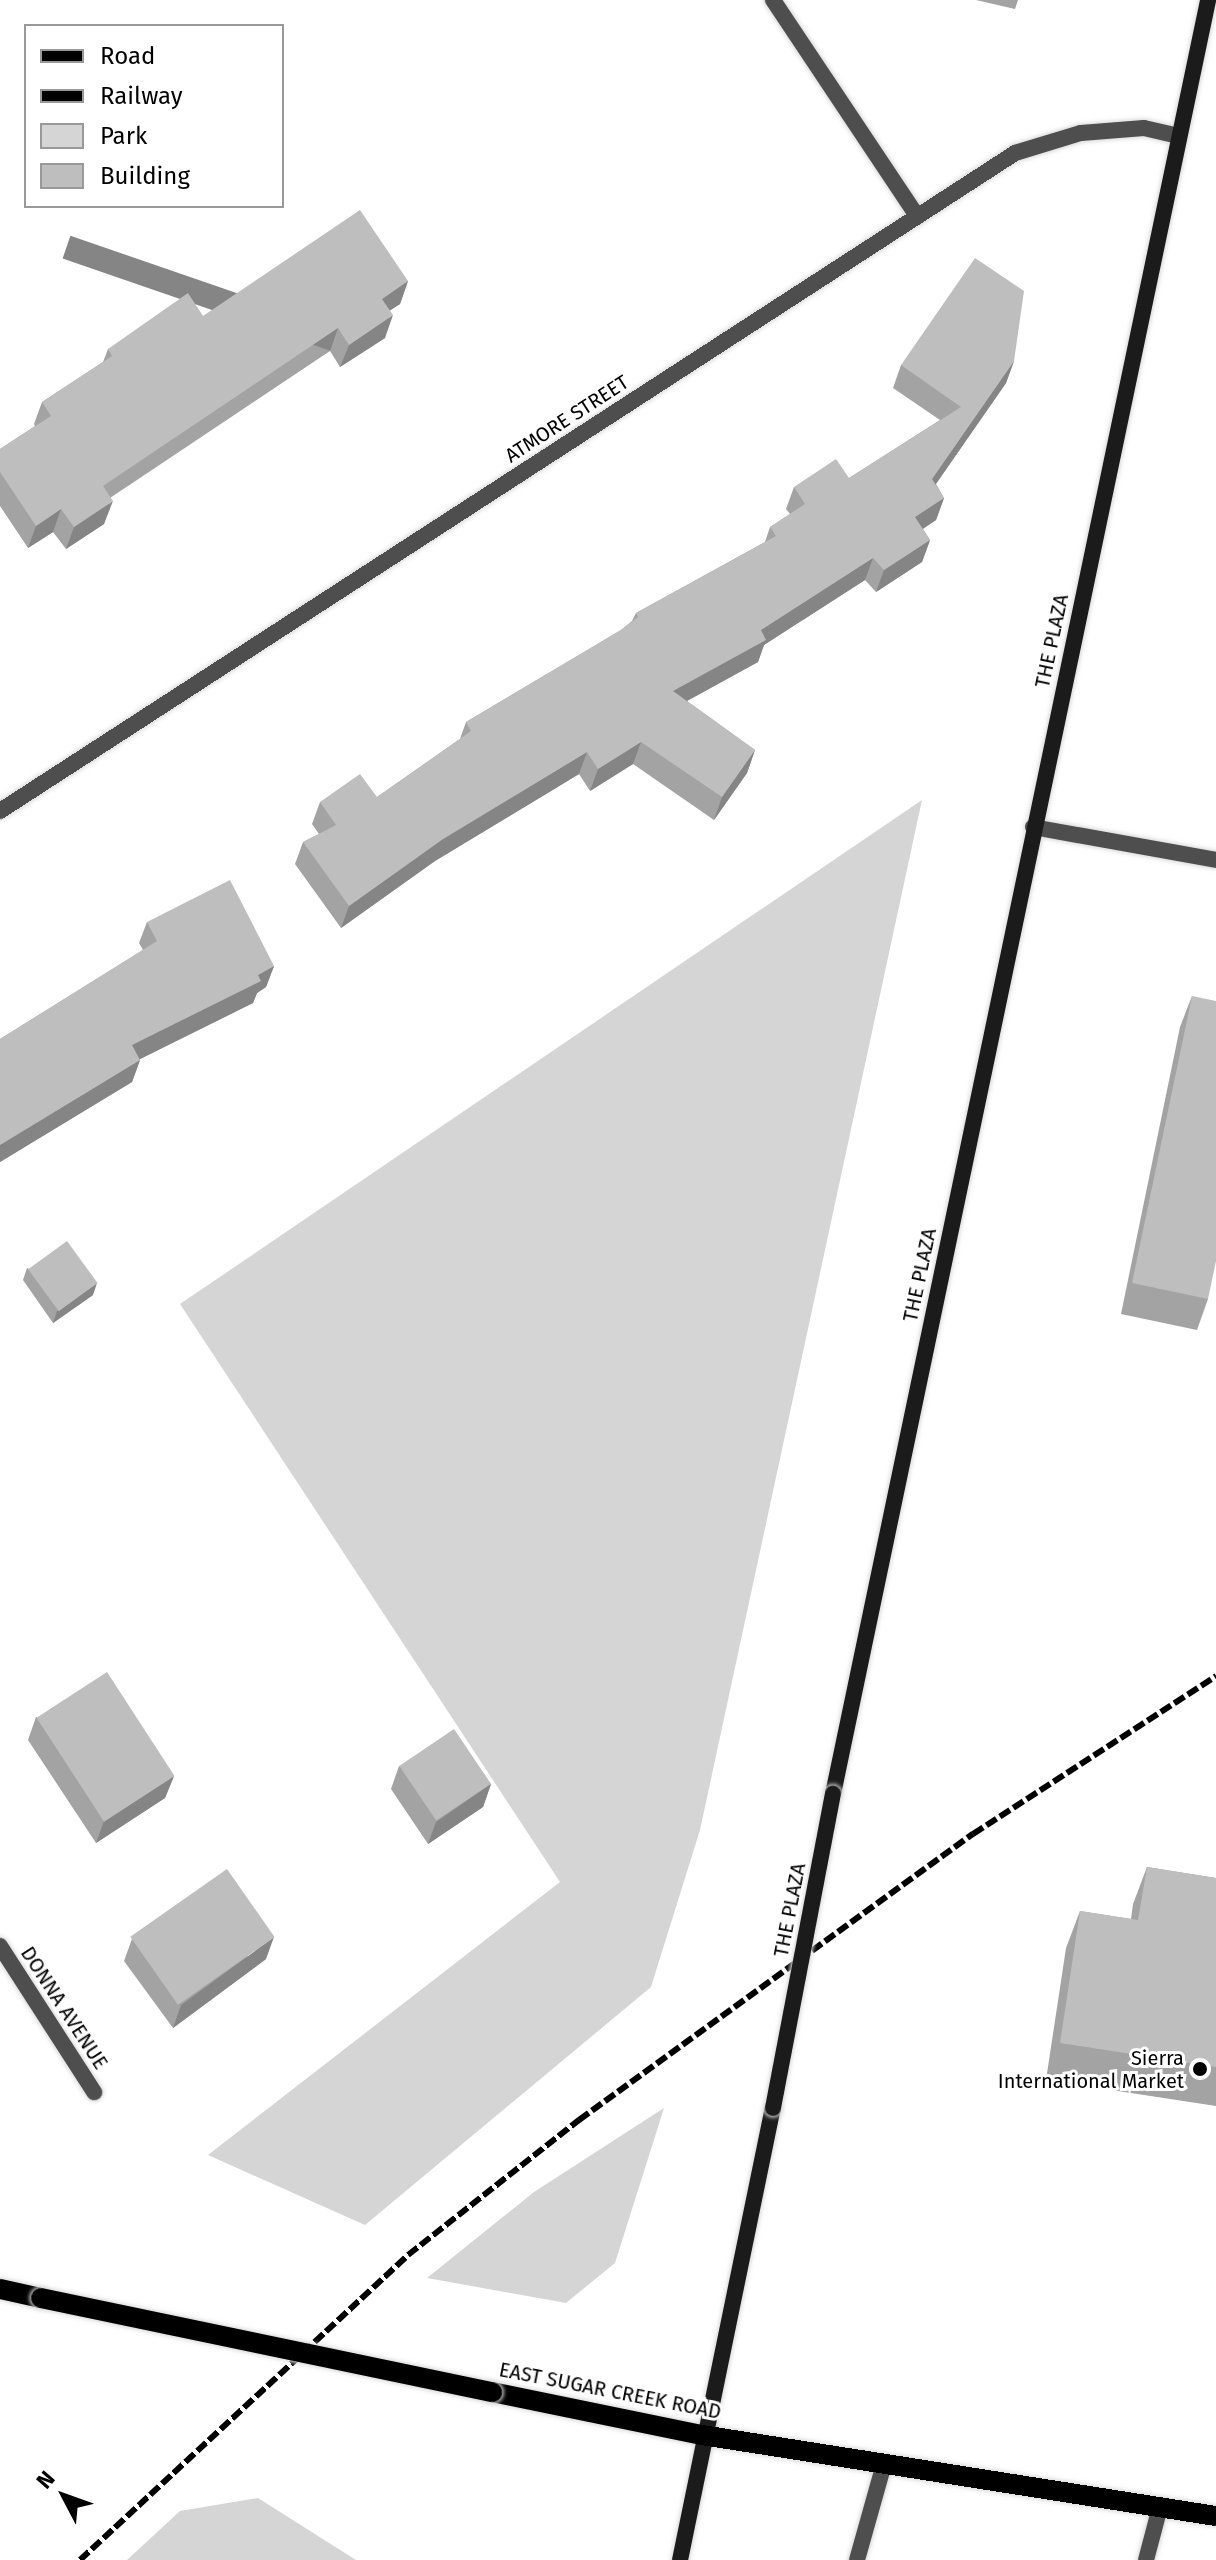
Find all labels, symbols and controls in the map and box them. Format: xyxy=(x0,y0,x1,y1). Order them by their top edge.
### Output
legend xyxy=(24,24,284,208)
text: Road xyxy=(100,42,155,70)
text: Railway xyxy=(100,82,183,110)
text: Park xyxy=(100,122,147,150)
text: Building xyxy=(100,162,190,190)
street label: ATMORE STREET xyxy=(501,370,633,468)
street label: THE PLAZA xyxy=(1030,592,1074,690)
street label: THE PLAZA xyxy=(898,1226,942,1324)
street label: THE PLAZA xyxy=(769,1861,811,1959)
street label: DONNA AVENUE xyxy=(15,1942,113,2074)
place label: Sierra International Market xyxy=(998,2046,1184,2093)
marker: Sierra International Market xyxy=(1191,2060,1209,2078)
street label: EAST SUGAR CREEK ROAD xyxy=(497,2358,723,2424)
north arrow xyxy=(24,2456,104,2536)
text: N xyxy=(31,2466,60,2494)

